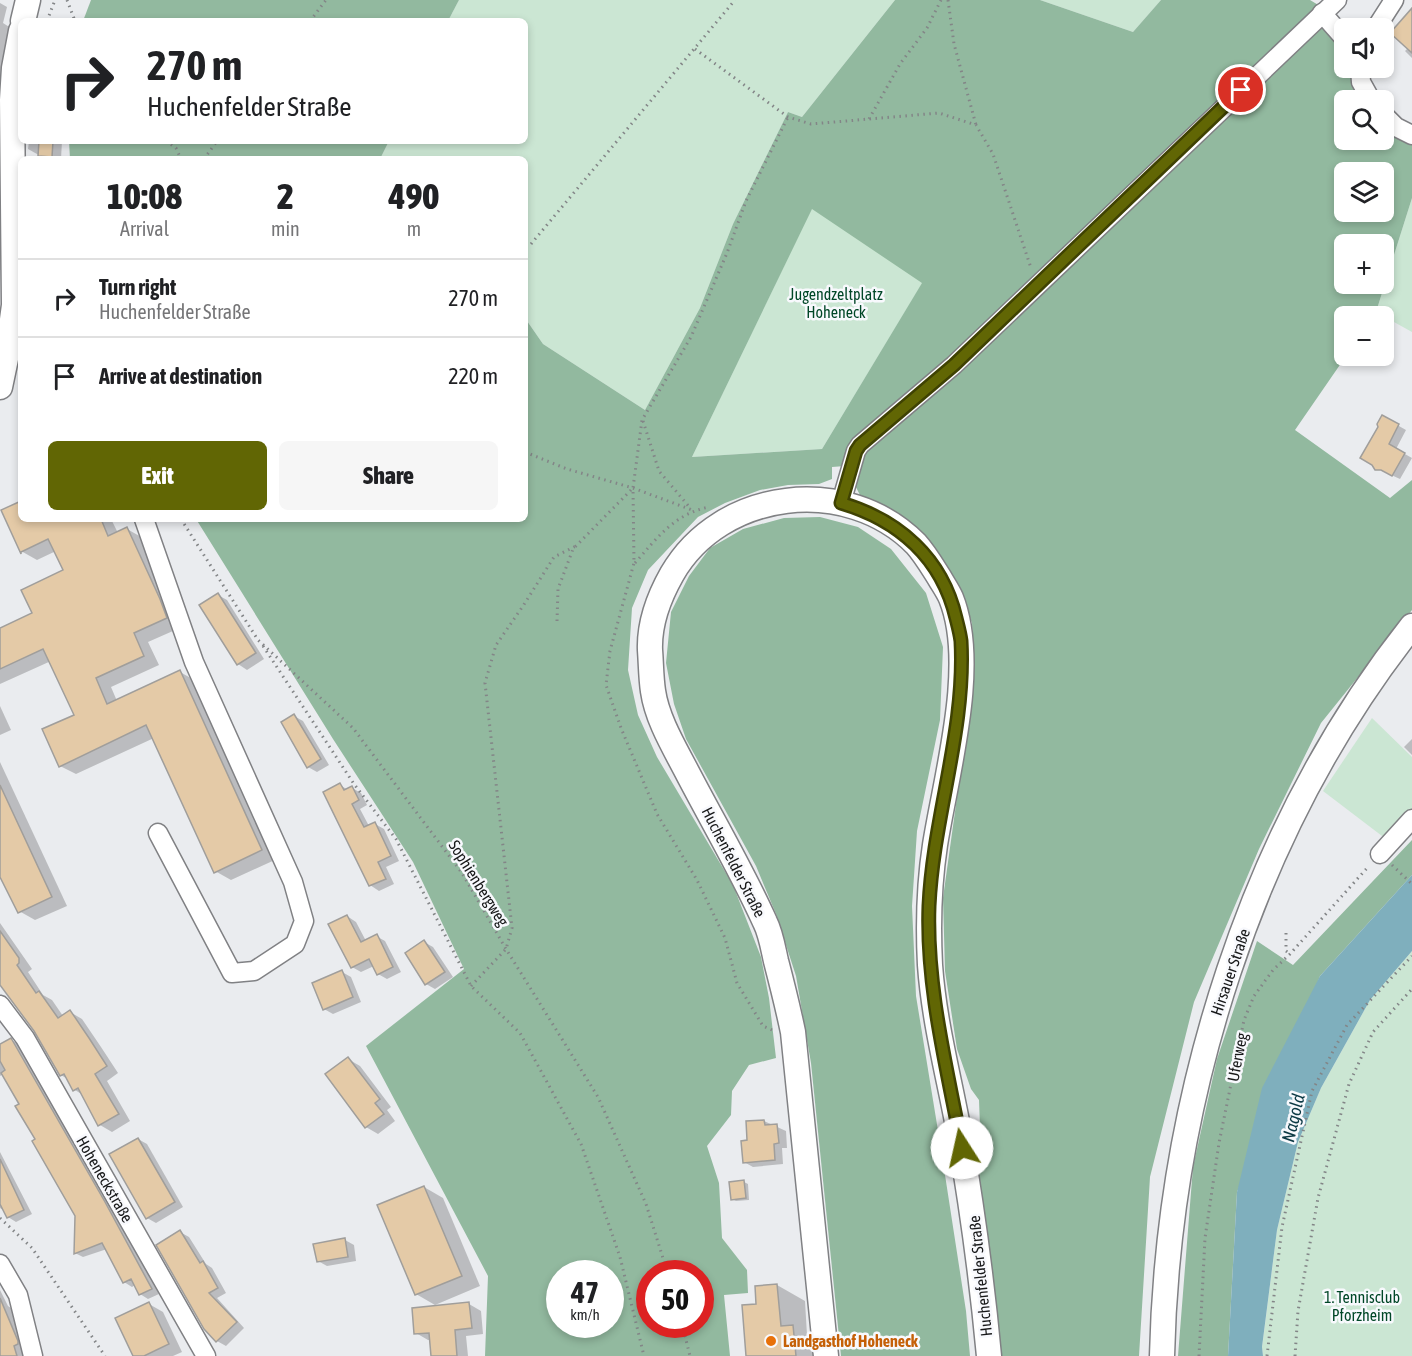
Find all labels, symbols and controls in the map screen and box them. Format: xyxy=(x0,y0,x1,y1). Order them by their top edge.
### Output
map controls xyxy=(1334,18,1394,366)
button: sound xyxy=(1334,18,1394,78)
text: 270 m xyxy=(147,41,242,89)
icon: right xyxy=(48,42,126,120)
pin xyxy=(1215,64,1266,115)
icon: arrive xyxy=(1224,73,1257,106)
button: search xyxy=(1334,90,1394,150)
text: Huchenfelder Straße xyxy=(147,91,352,122)
button: layers xyxy=(1334,162,1394,222)
text: 10:08 xyxy=(107,175,182,217)
text: 2 xyxy=(277,175,294,217)
text: 490 xyxy=(388,175,439,217)
text: Arrival xyxy=(120,217,169,240)
text: min xyxy=(271,217,300,240)
text: m xyxy=(407,217,421,240)
button: + xyxy=(1334,234,1394,294)
text: Turn right xyxy=(99,274,176,300)
icon: right xyxy=(48,282,81,315)
text: 270 m xyxy=(448,285,498,311)
park label: Jugendzeltplatz Hoheneck xyxy=(789,285,883,321)
text: Huchenfelder Straße xyxy=(99,300,251,323)
button: − xyxy=(1334,306,1394,366)
icon: arrive xyxy=(48,360,81,393)
text: Arrive at destination xyxy=(99,363,262,389)
text: 220 m xyxy=(448,363,498,389)
button: Exit xyxy=(48,441,267,510)
button: Share xyxy=(279,441,498,510)
street label: Huchenfelder Straße xyxy=(698,804,770,920)
street label: Sophienbergweg xyxy=(445,837,513,930)
street label: Hirsauer Straße xyxy=(1207,926,1253,1018)
street label: Uferweg xyxy=(1223,1031,1252,1083)
water label: Nagold xyxy=(1277,1092,1309,1144)
position arrow xyxy=(930,1116,994,1180)
street label: Hoheneckstraße xyxy=(73,1133,137,1225)
street label: Huchenfelder Straße xyxy=(965,1215,995,1337)
speed limit sign: 50 xyxy=(636,1260,714,1338)
text: 47 xyxy=(571,1275,599,1309)
park label: 1. Tennisclub Pforzheim xyxy=(1324,1288,1400,1324)
text: km/h xyxy=(570,1306,600,1323)
place label: Landgasthof Hoheneck xyxy=(783,1332,919,1350)
marker: Landgasthof Hoheneck xyxy=(764,1334,778,1348)

